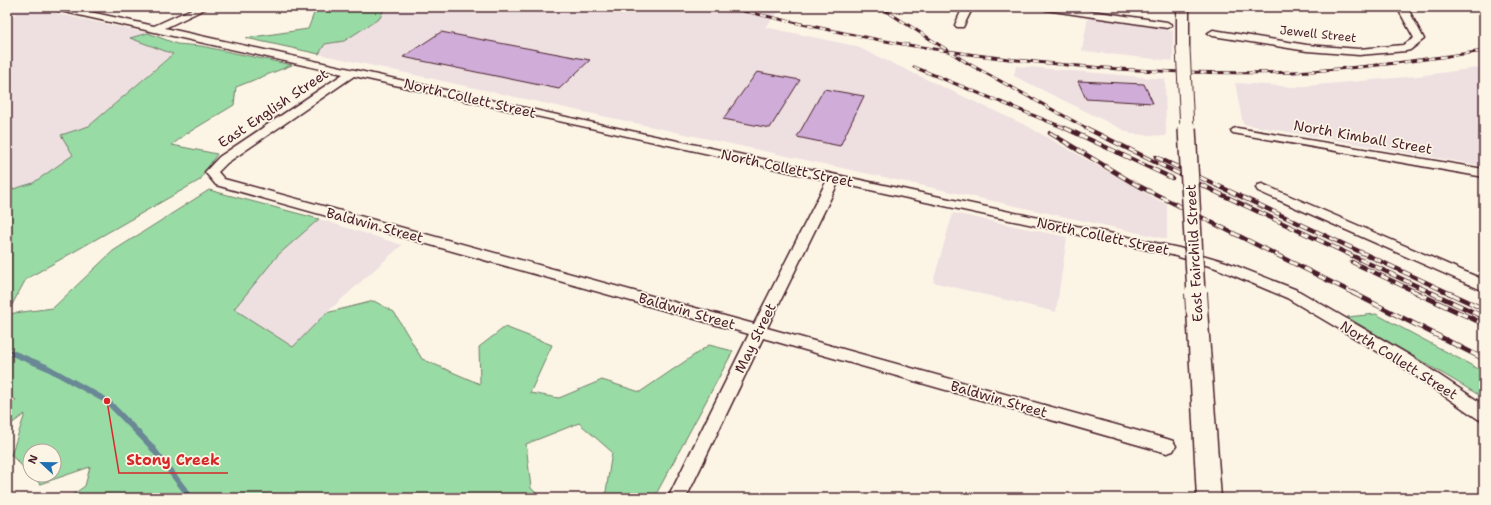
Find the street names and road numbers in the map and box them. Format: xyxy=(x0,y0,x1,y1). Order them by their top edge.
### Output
street label: Jewell Street xyxy=(1279,22,1357,46)
street label: East English Street xyxy=(214,64,332,152)
street label: North Collett Street xyxy=(402,74,538,122)
street label: North Kimball Street xyxy=(1292,116,1434,158)
street label: North Collett Street xyxy=(719,145,855,191)
street label: East Fairchild Street xyxy=(1181,184,1207,322)
street label: Baldwin Street xyxy=(324,203,426,247)
street label: North Collett Street xyxy=(1035,213,1171,259)
street label: Baldwin Street xyxy=(637,289,737,333)
street label: May Street xyxy=(730,300,780,376)
street label: North Collett Street xyxy=(1337,317,1461,403)
street label: Baldwin Street xyxy=(949,377,1049,421)

